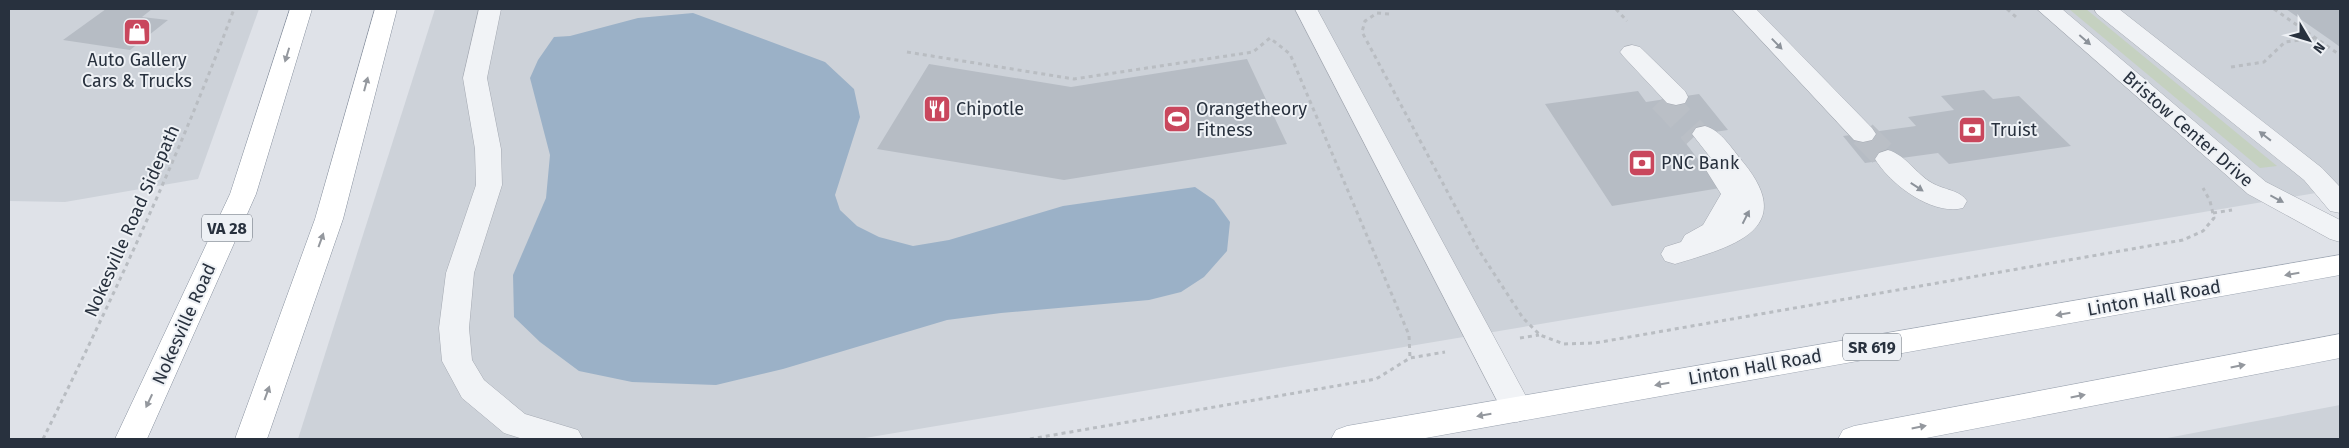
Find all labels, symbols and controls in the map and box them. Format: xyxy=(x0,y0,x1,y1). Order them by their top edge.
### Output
north arrow xyxy=(2284,15,2334,65)
shop icon: Auto Gallery Cars & Trucks xyxy=(122,17,152,47)
one-way arrow xyxy=(2078,35,2091,46)
one-way arrow xyxy=(1771,38,1783,50)
text: N xyxy=(2309,39,2328,57)
one-way arrow xyxy=(282,48,290,63)
place label: Auto Gallery Cars & Trucks xyxy=(82,49,192,92)
street label: Bristow Center Drive xyxy=(2118,66,2258,192)
one-way arrow xyxy=(362,76,370,91)
restaurant icon: Chipotle xyxy=(922,94,952,124)
place label: Chipotle xyxy=(956,98,1024,120)
place label: Orangetheory Fitness xyxy=(1196,98,1307,141)
sports icon: Orangetheory Fitness xyxy=(1162,104,1192,134)
bank icon: Truist xyxy=(1957,115,1987,145)
place label: Truist xyxy=(1991,119,2038,141)
street label: Nokesville Road Sidepath xyxy=(80,122,184,320)
one-way arrow xyxy=(2259,131,2272,142)
bank icon: PNC Bank xyxy=(1627,148,1657,178)
place label: PNC Bank xyxy=(1661,152,1740,174)
one-way arrow xyxy=(1910,182,1923,191)
one-way arrow xyxy=(2270,195,2285,203)
one-way arrow xyxy=(1742,209,1750,224)
road number: VA 28 xyxy=(202,214,252,242)
one-way arrow xyxy=(317,232,325,247)
street label: Nokesville Road xyxy=(147,260,221,388)
one-way arrow xyxy=(2284,270,2300,278)
street label: Linton Hall Road xyxy=(2085,275,2223,321)
one-way arrow xyxy=(2055,310,2071,318)
road number: SR 619 xyxy=(1843,334,1901,361)
street label: Linton Hall Road xyxy=(1686,344,1824,390)
one-way arrow xyxy=(2230,361,2246,369)
one-way arrow xyxy=(1653,380,1669,388)
one-way arrow xyxy=(264,386,271,401)
one-way arrow xyxy=(2071,392,2087,400)
one-way arrow xyxy=(145,394,153,408)
one-way arrow xyxy=(1476,411,1492,419)
one-way arrow xyxy=(1911,422,1927,430)

